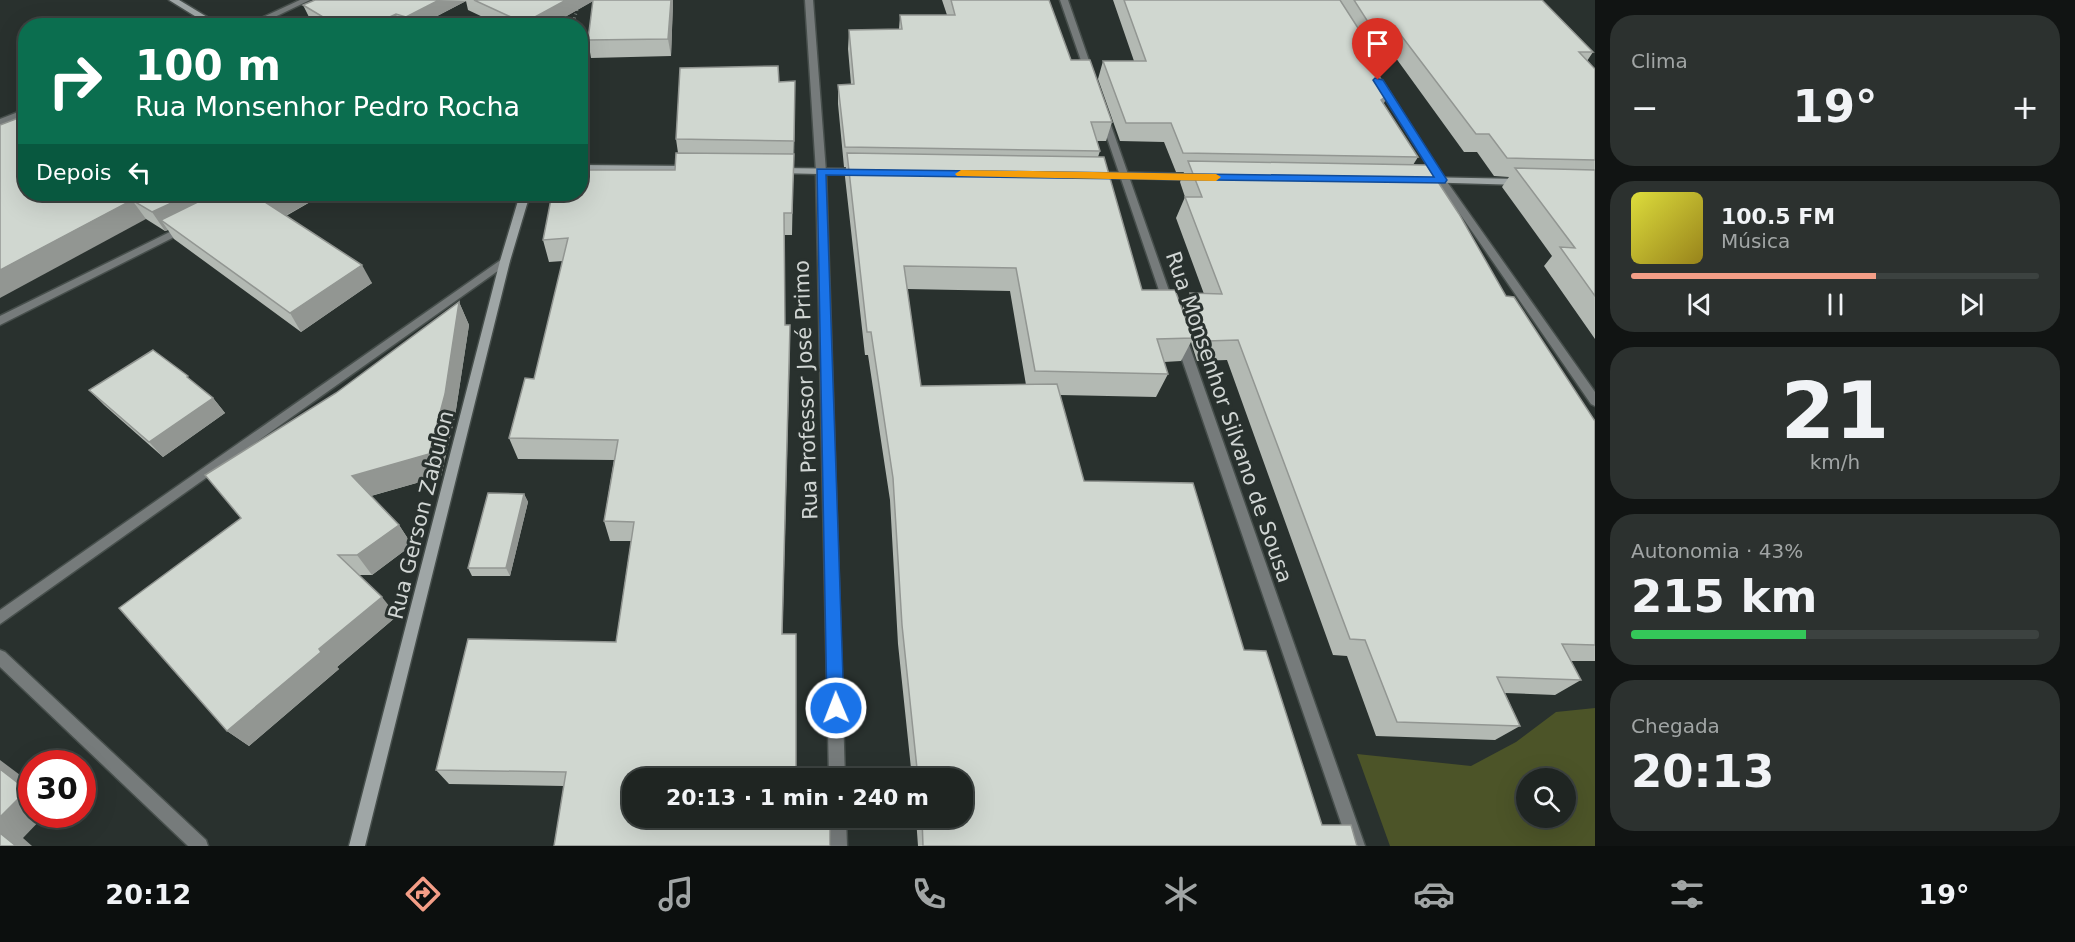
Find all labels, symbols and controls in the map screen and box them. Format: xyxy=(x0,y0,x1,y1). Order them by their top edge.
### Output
pin xyxy=(1352,18,1403,80)
icon: arrive xyxy=(1361,27,1394,60)
text: 100 m xyxy=(135,41,281,90)
icon: right xyxy=(36,42,114,120)
text: Clima xyxy=(1631,49,1688,73)
text: 19° xyxy=(1792,80,1878,133)
text: − xyxy=(1631,88,1659,127)
text: + xyxy=(2011,88,2039,127)
text: Rua Monsenhor Pedro Rocha xyxy=(135,91,520,122)
icon: left xyxy=(123,156,156,189)
text: Depois xyxy=(36,160,111,185)
text: 100.5 FM xyxy=(1721,204,1835,229)
text: Música xyxy=(1721,229,1790,253)
street label: Rua Monsenhor Silvano de Sousa xyxy=(1161,248,1297,586)
street label: Rua Professor José Primo xyxy=(789,260,823,520)
icon: previous xyxy=(1683,288,1716,321)
icon: pause xyxy=(1819,288,1852,321)
icon: next xyxy=(1955,288,1988,321)
text: 21 xyxy=(1781,366,1889,456)
street label: Rua Gerson Zabulon xyxy=(383,408,459,622)
text: km/h xyxy=(1810,450,1860,474)
text: Autonomia · 43% xyxy=(1631,539,1803,563)
text: 215 km xyxy=(1631,570,1817,623)
position arrow xyxy=(804,676,868,740)
text: Chegada xyxy=(1631,714,1720,738)
text: 20:13 xyxy=(1631,745,1774,798)
speed limit sign: 30 xyxy=(18,750,96,828)
map controls xyxy=(1516,768,1576,828)
button: search xyxy=(1516,768,1576,828)
text: 20:13 · 1 min · 240 m xyxy=(666,785,929,810)
icon: directions xyxy=(402,873,444,915)
icon: music xyxy=(655,873,697,915)
icon: phone xyxy=(908,873,950,915)
icon: climate xyxy=(1160,873,1202,915)
icon: car xyxy=(1413,873,1455,915)
icon: filters xyxy=(1666,873,1708,915)
text: 20:12 xyxy=(105,879,191,910)
text: 19° xyxy=(1918,879,1970,910)

